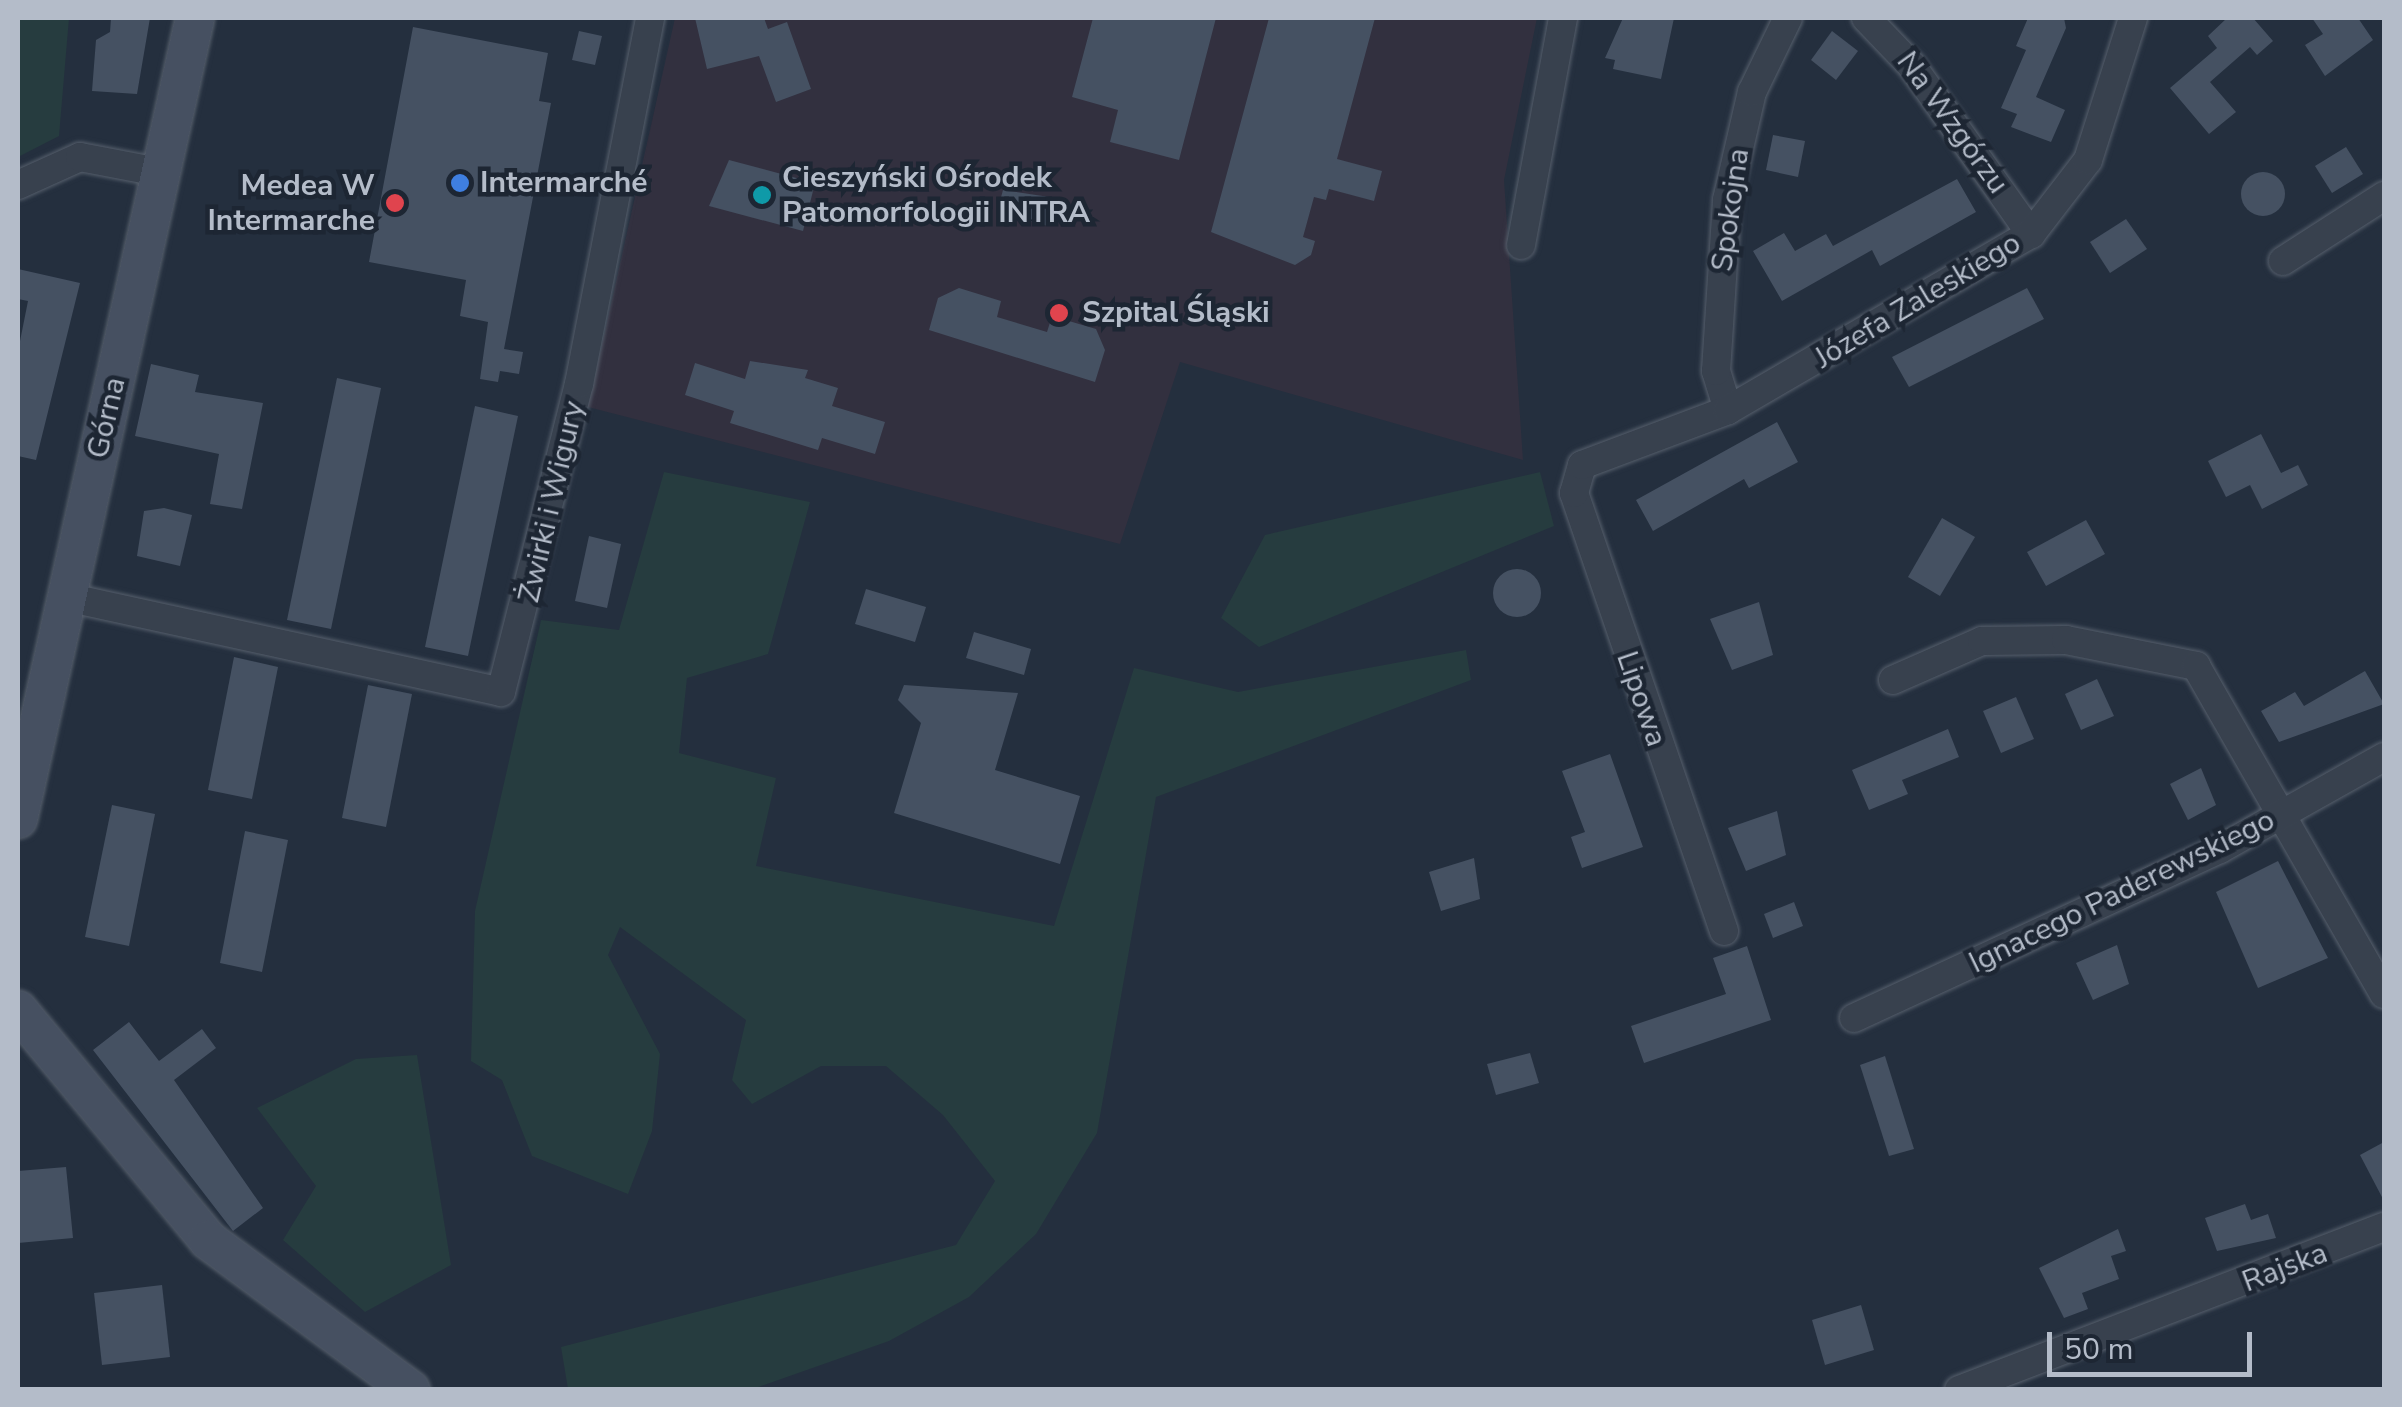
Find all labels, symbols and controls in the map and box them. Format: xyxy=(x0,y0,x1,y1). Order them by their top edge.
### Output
street label: Na Wzgórzu xyxy=(1888,45,2016,201)
street label: Spokojna xyxy=(1705,146,1757,274)
place label: Cieszyński Ośrodek Patomorfologii INTRA xyxy=(782,160,1090,230)
place label: Intermarché xyxy=(480,165,648,201)
place label: Medea W Intermarche xyxy=(207,168,375,238)
marker: Intermarché xyxy=(449,172,471,194)
marker: Cieszyński Ośrodek Patomorfologii INTRA xyxy=(751,184,773,206)
marker: Medea W Intermarche xyxy=(384,192,406,214)
street label: Józefa Zaleskiego xyxy=(1809,225,2027,377)
place label: Szpital Śląski xyxy=(1082,295,1270,331)
marker: Szpital Śląski xyxy=(1046,300,1072,326)
street label: Górna xyxy=(80,374,134,462)
street label: Żwirki i Wigury xyxy=(511,398,593,606)
street label: Lipowa xyxy=(1608,647,1674,751)
street label: Ignacego Paderewskiego xyxy=(1963,802,2281,982)
street label: Rajska xyxy=(2237,1235,2333,1301)
scale bar xyxy=(2052,1312,2257,1374)
text: 50 m xyxy=(2064,1329,2133,1370)

